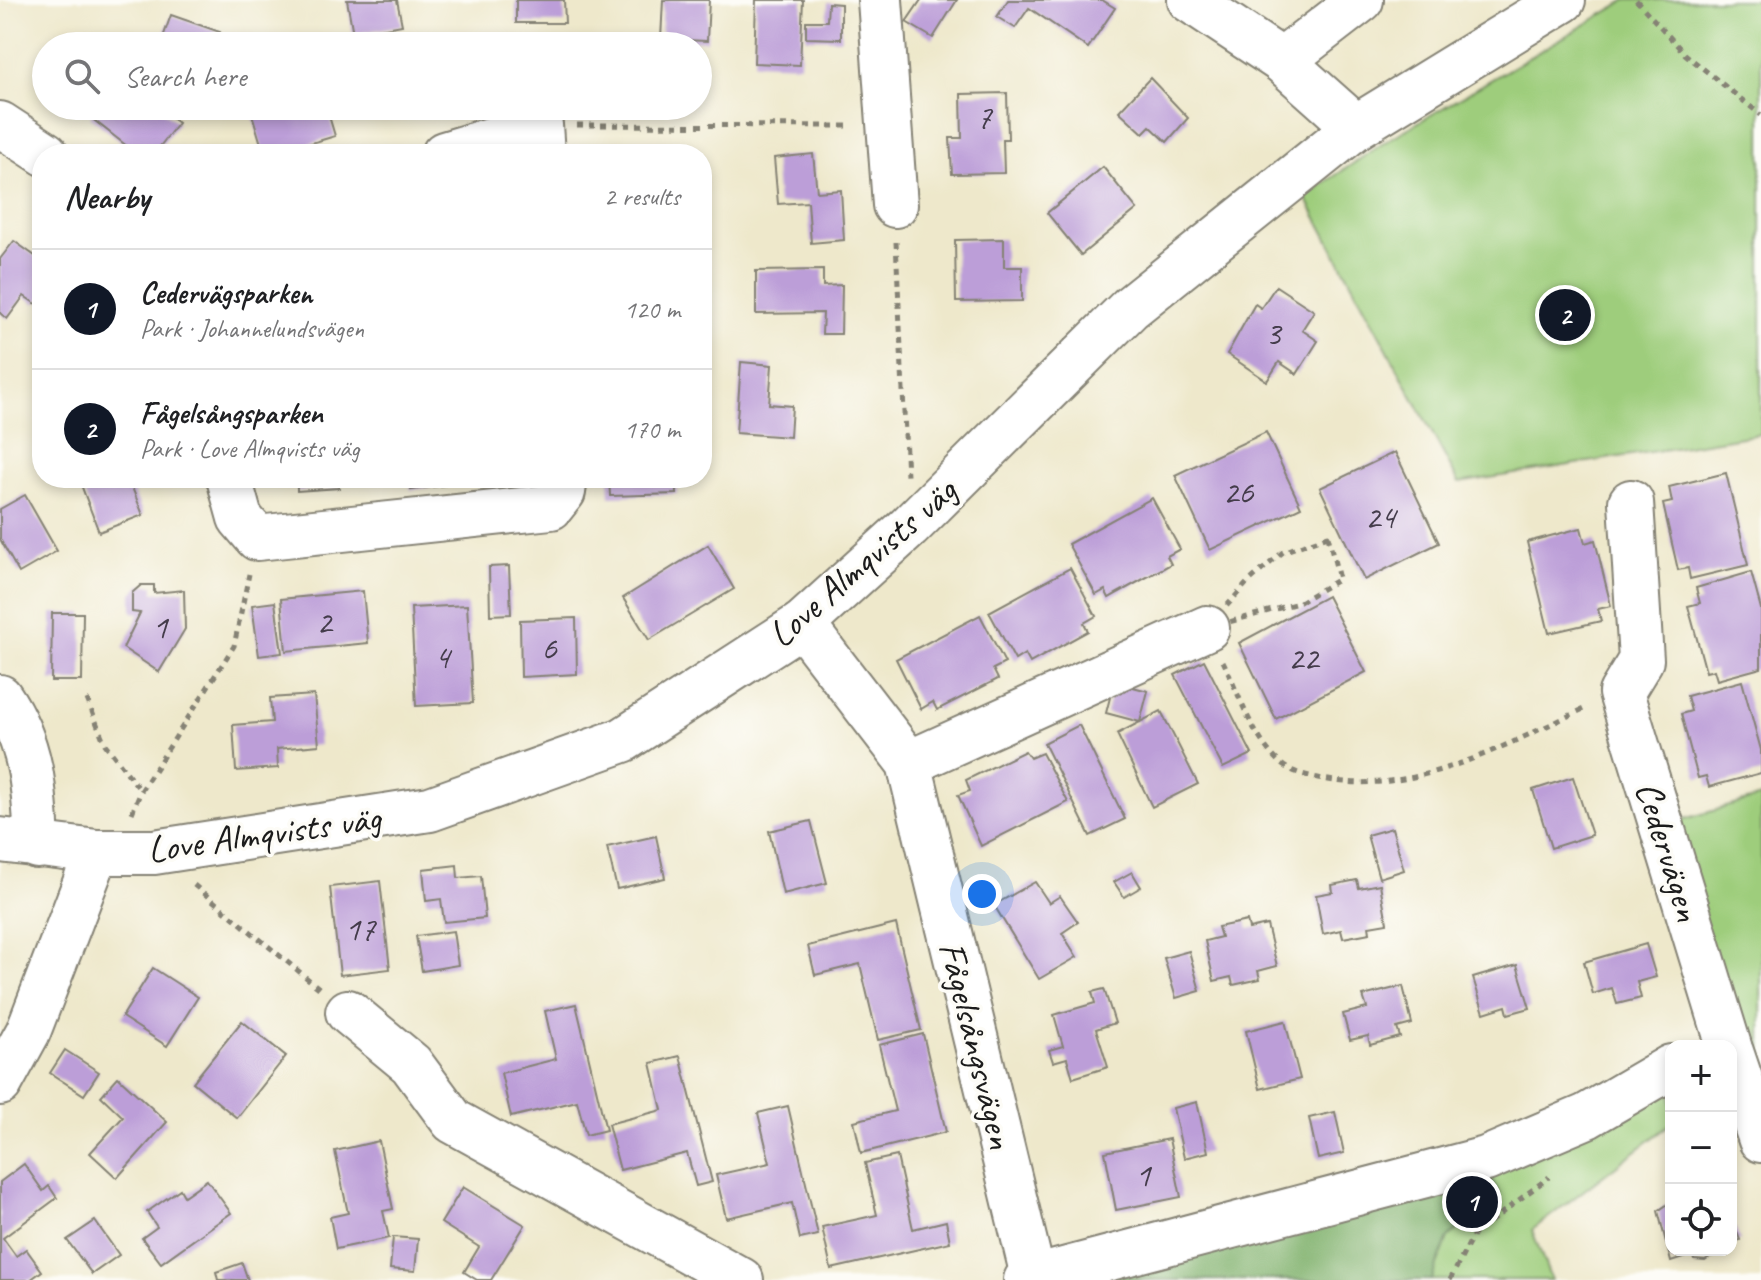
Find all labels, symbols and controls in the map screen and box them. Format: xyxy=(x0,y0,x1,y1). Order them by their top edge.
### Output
search box xyxy=(32,32,712,120)
icon: search xyxy=(60,54,104,98)
text: Search here xyxy=(124,57,246,95)
house number: 7 xyxy=(976,95,993,138)
text: Nearby xyxy=(64,175,150,218)
text: 2 results xyxy=(604,180,680,213)
text: Cedervägsparken xyxy=(140,274,312,312)
pin: 2 xyxy=(1539,285,1591,345)
text: 1 xyxy=(84,293,96,326)
text: 120 m xyxy=(624,293,680,326)
text: Park · Johannelundsvägen xyxy=(140,312,364,345)
house number: 3 xyxy=(1265,312,1283,355)
text: Fågelsångsparken xyxy=(140,394,323,432)
text: 2 xyxy=(84,413,96,446)
text: 170 m xyxy=(624,413,680,446)
text: Park · Love Almqvists väg xyxy=(140,432,360,465)
street label: Love Almqvists väg xyxy=(758,467,968,657)
house number: 26 xyxy=(1223,470,1255,513)
house number: 24 xyxy=(1365,495,1399,538)
house number: 2 xyxy=(316,600,334,643)
house number: 1 xyxy=(152,605,169,648)
house number: 6 xyxy=(541,626,558,669)
house number: 4 xyxy=(434,635,453,678)
house number: 22 xyxy=(1288,636,1321,679)
street label: Cedervägen xyxy=(1625,776,1712,927)
street label: Love Almqvists väg xyxy=(144,794,385,873)
your location xyxy=(962,874,1002,914)
house number: 17 xyxy=(345,907,377,950)
street label: Fågelsångsvägen xyxy=(928,937,1025,1154)
map controls xyxy=(1665,1040,1737,1256)
button: + xyxy=(1665,1040,1737,1112)
button: − xyxy=(1665,1112,1737,1184)
house number: 1 xyxy=(1135,1153,1152,1196)
pin: 1 xyxy=(1446,1172,1498,1232)
button: locate xyxy=(1665,1184,1737,1256)

